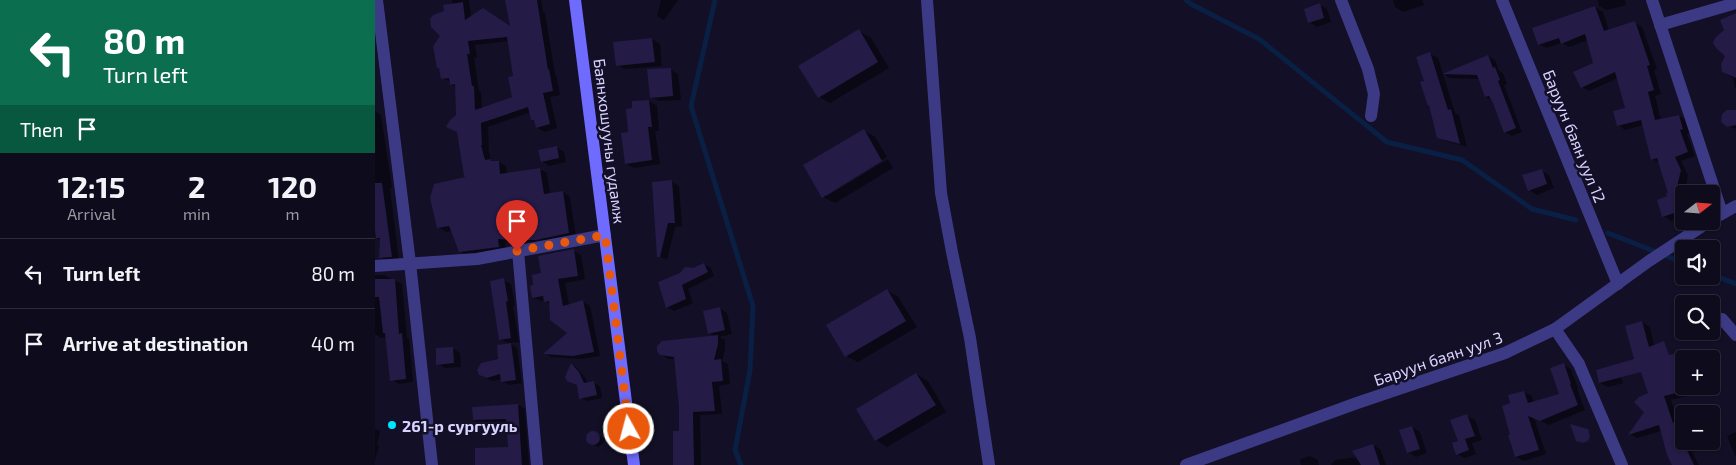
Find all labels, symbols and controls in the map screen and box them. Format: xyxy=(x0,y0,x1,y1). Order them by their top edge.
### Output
text: 80 m xyxy=(103,19,185,61)
icon: left xyxy=(20,20,85,85)
street label: Баянхошууны гудамж xyxy=(589,57,630,225)
text: Turn left xyxy=(103,61,188,87)
street label: Баруун баян уул 12 xyxy=(1539,67,1610,206)
icon: arrive xyxy=(73,115,101,143)
text: Then xyxy=(20,118,63,141)
text: 12:15 xyxy=(58,168,125,204)
text: 2 xyxy=(188,168,205,204)
text: 120 xyxy=(268,168,317,204)
north arrow xyxy=(1675,185,1720,230)
map controls xyxy=(1675,185,1720,450)
pin xyxy=(496,200,538,251)
text: Arrival xyxy=(67,204,116,223)
text: min xyxy=(183,204,210,223)
text: m xyxy=(286,204,300,223)
icon: arrive xyxy=(503,207,531,235)
button: sound xyxy=(1675,240,1720,285)
icon: left xyxy=(20,260,48,288)
text: Turn left xyxy=(63,262,140,285)
text: 80 m xyxy=(311,262,355,285)
button: search xyxy=(1675,295,1720,340)
street label: Баруун баян уул 3 xyxy=(1371,327,1505,390)
icon: arrive xyxy=(20,330,48,358)
text: Arrive at destination xyxy=(63,332,248,355)
text: 40 m xyxy=(311,332,355,355)
button: + xyxy=(1675,350,1720,395)
position arrow xyxy=(602,402,654,454)
button: − xyxy=(1675,405,1720,450)
place label: 261-р сургууль xyxy=(402,416,518,435)
marker: 261-р сургууль xyxy=(386,419,398,431)

